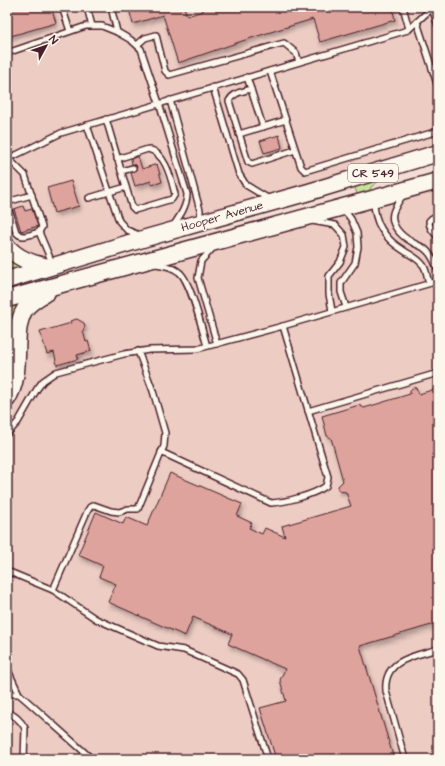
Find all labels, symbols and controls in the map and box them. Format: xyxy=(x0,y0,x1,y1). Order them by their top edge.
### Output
north arrow xyxy=(26,26,66,66)
text: N xyxy=(45,32,61,47)
road number: CR 549 xyxy=(348,164,398,182)
street label: Hooper Avenue xyxy=(179,197,266,236)

